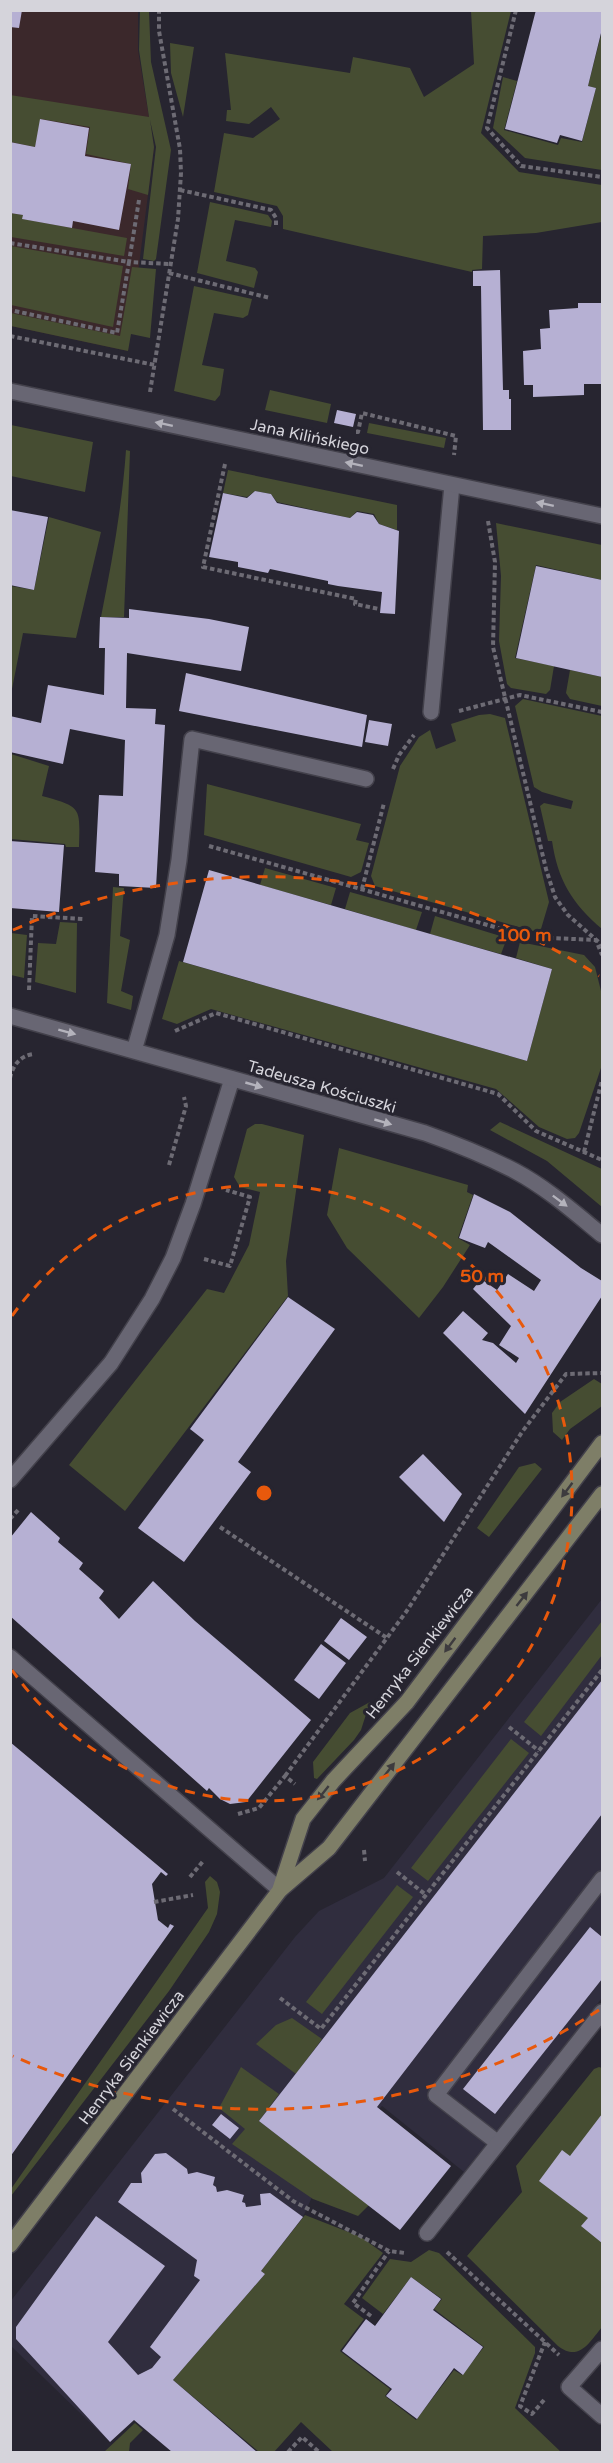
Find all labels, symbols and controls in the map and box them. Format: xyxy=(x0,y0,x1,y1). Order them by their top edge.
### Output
street label: Jana Kilińskiego xyxy=(249,415,371,459)
one-way arrow xyxy=(154,418,173,428)
one-way arrow xyxy=(345,459,364,468)
one-way arrow xyxy=(535,499,554,508)
text: 100 m xyxy=(496,924,552,946)
one-way arrow xyxy=(58,1027,76,1037)
street label: Tadeusza Kościuszki xyxy=(245,1056,398,1118)
one-way arrow xyxy=(246,1081,264,1090)
one-way arrow xyxy=(374,1118,392,1127)
one-way arrow xyxy=(552,1195,567,1207)
text: 50 m xyxy=(460,1265,504,1287)
one-way arrow xyxy=(562,1482,574,1497)
centre of rings xyxy=(254,1483,274,1503)
street label: Henryka Sienkiewicza xyxy=(362,1582,478,1723)
one-way arrow xyxy=(515,1591,528,1607)
one-way arrow xyxy=(444,1638,456,1653)
one-way arrow xyxy=(383,1762,395,1777)
one-way arrow xyxy=(318,1786,330,1801)
street label: Henryka Sienkiewicza xyxy=(75,1986,189,2129)

